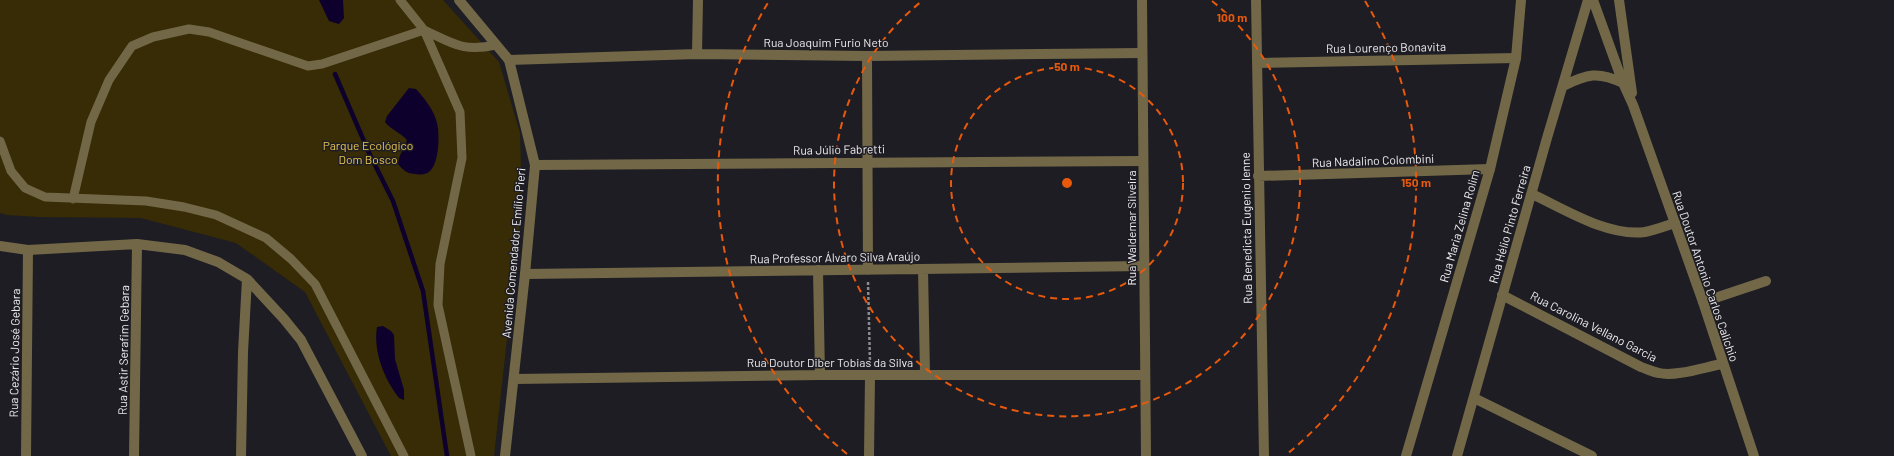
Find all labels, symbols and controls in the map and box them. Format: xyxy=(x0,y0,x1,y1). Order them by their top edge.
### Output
text: 100 m xyxy=(1217,10,1247,24)
street label: Rua Joaquim Furio Neto xyxy=(764,35,888,49)
street label: Rua Lourenço Bonavita xyxy=(1326,39,1446,55)
text: 50 m xyxy=(1054,59,1080,73)
park label: Parque Ecológico Dom Bosco xyxy=(323,138,413,166)
street label: Rua Júlio Fabretti xyxy=(793,141,885,157)
street label: Rua Nadalino Colombini xyxy=(1312,151,1434,169)
street label: Rua Benedicta Eugenio Ienne xyxy=(1238,152,1254,304)
street label: Rua Hélio Pinto Ferreira xyxy=(1485,163,1533,285)
street label: Avenida Comendador Emílio Pieri xyxy=(499,167,527,339)
street label: Rua Maria Zelina Rolim xyxy=(1436,168,1482,284)
street label: Rua Waldemar Silveira xyxy=(1124,170,1138,286)
text: 150 m xyxy=(1401,175,1431,189)
centre of rings xyxy=(1060,176,1074,190)
street label: Rua Doutor Antonio Carlos Calichio xyxy=(1670,189,1742,363)
street label: Rua Professor Álvaro Silva Araújo xyxy=(750,249,920,265)
street label: Rua Astir Serafim Gebara xyxy=(115,285,131,415)
street label: Rua Carolina Vellano Garcia xyxy=(1528,288,1660,364)
street label: Rua Cezário José Gebara xyxy=(6,289,22,417)
street label: Rua Doutor Diber Tobias da Silva xyxy=(747,355,913,369)

